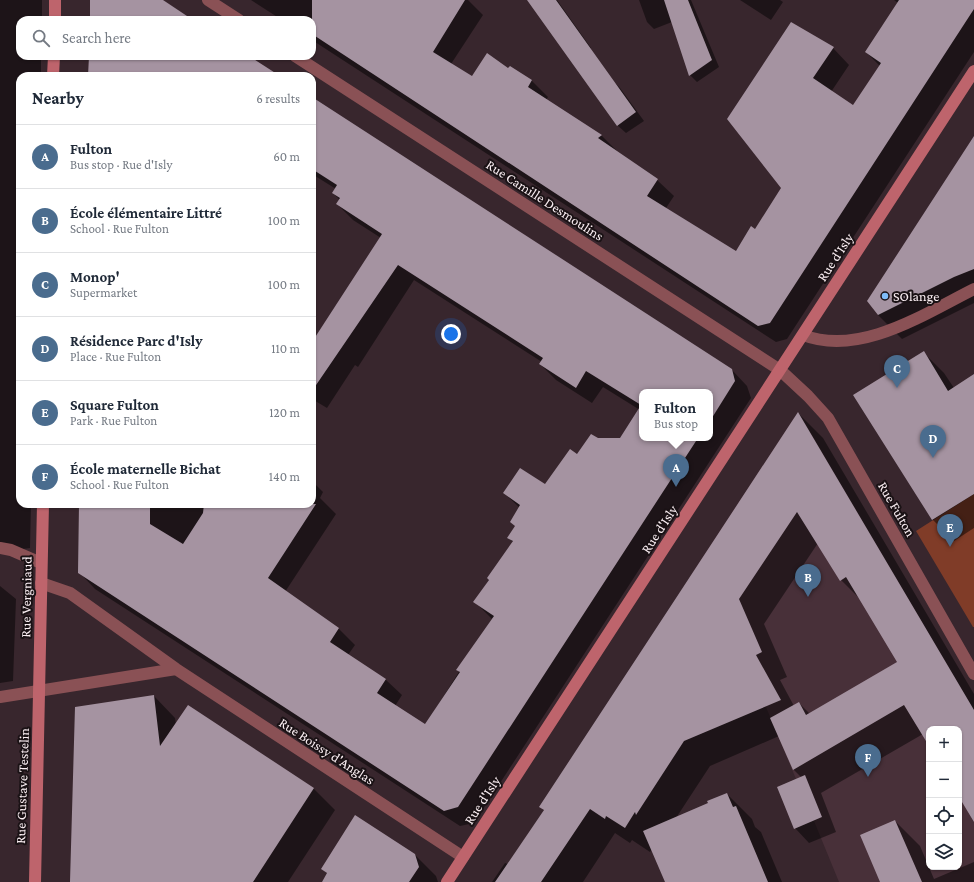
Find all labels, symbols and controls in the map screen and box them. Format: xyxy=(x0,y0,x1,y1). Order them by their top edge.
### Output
search box xyxy=(16,16,316,60)
icon: search xyxy=(30,27,52,49)
text: Search here xyxy=(62,30,131,46)
text: Nearby xyxy=(32,89,84,108)
text: 6 results xyxy=(256,91,300,106)
text: Fulton xyxy=(70,141,112,157)
text: A xyxy=(41,149,49,164)
text: 60 m xyxy=(273,149,300,164)
street label: Rue Camille Desmoulins xyxy=(483,156,607,244)
text: Bus stop · Rue d'Isly xyxy=(70,157,172,172)
text: École élémentaire Littré xyxy=(70,205,222,221)
text: B xyxy=(41,213,49,228)
text: 100 m xyxy=(268,213,300,228)
text: School · Rue Fulton xyxy=(70,221,169,236)
street label: Rue d'Isly xyxy=(814,229,857,284)
text: Monop' xyxy=(70,269,120,285)
text: C xyxy=(41,277,49,292)
text: 100 m xyxy=(268,277,300,292)
text: Supermarket xyxy=(70,285,137,300)
place label: SOlange xyxy=(893,288,939,304)
marker: SOlange xyxy=(880,291,890,301)
your location xyxy=(441,324,461,344)
text: Résidence Parc d'Isly xyxy=(70,333,202,349)
text: D xyxy=(41,341,49,356)
text: 110 m xyxy=(271,341,300,356)
text: Place · Rue Fulton xyxy=(70,349,161,364)
pin: C xyxy=(884,355,910,388)
popup xyxy=(639,389,713,441)
text: Square Fulton xyxy=(70,397,159,413)
text: Fulton xyxy=(654,400,696,416)
text: E xyxy=(41,405,49,420)
text: 120 m xyxy=(269,405,300,420)
text: Park · Rue Fulton xyxy=(70,413,157,428)
text: Bus stop xyxy=(654,416,698,431)
pin: D xyxy=(920,425,946,458)
pin: A xyxy=(663,454,689,487)
text: École maternelle Bichat xyxy=(70,461,221,477)
text: F xyxy=(42,469,48,484)
text: 140 m xyxy=(269,469,300,484)
text: School · Rue Fulton xyxy=(70,477,169,492)
street label: Rue Fulton xyxy=(875,479,919,540)
street label: Rue d'Isly xyxy=(638,501,681,556)
pin: E xyxy=(937,514,963,547)
street label: Rue Vergniaud xyxy=(17,556,35,638)
pin: B xyxy=(795,564,821,597)
street label: Rue Boissy d'Anglas xyxy=(276,714,378,788)
map controls xyxy=(926,726,962,870)
button: + xyxy=(926,726,962,762)
street label: Rue Gustave Testelin xyxy=(12,727,32,844)
pin: F xyxy=(855,744,881,777)
button: − xyxy=(926,762,962,798)
street label: Rue d'Isly xyxy=(461,772,504,827)
button: locate xyxy=(926,798,962,834)
button: layers xyxy=(926,834,962,870)

